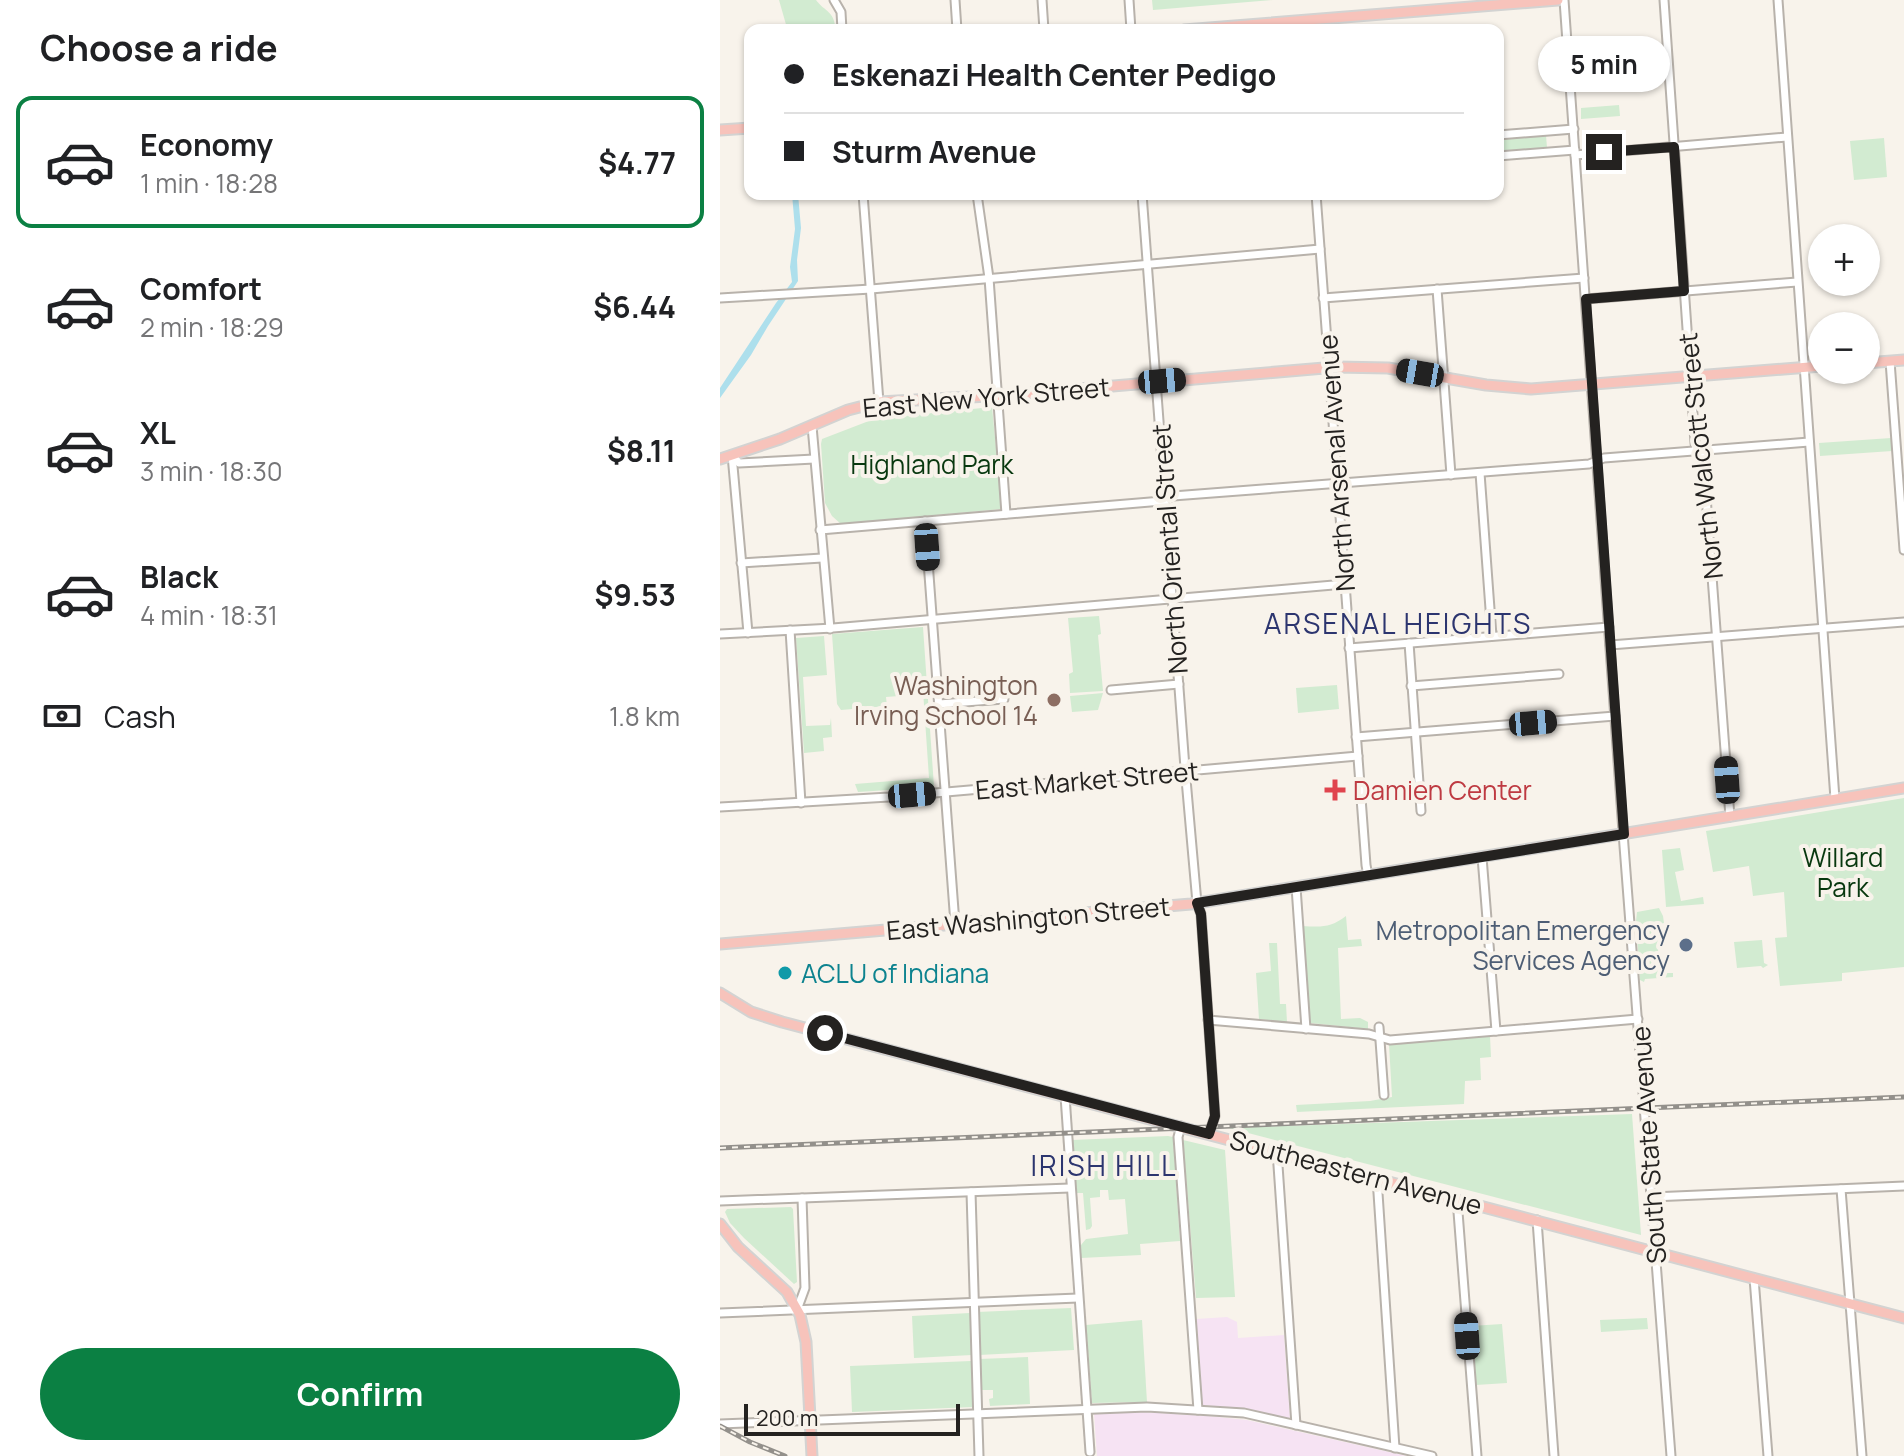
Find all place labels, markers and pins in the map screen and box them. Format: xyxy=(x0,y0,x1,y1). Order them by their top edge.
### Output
place label: Washington Irving School 14 xyxy=(854,667,1038,733)
marker: Washington Irving School 14 xyxy=(1045,691,1063,709)
place label: Damien Center xyxy=(1353,772,1532,808)
marker: Damien Center xyxy=(1324,779,1346,801)
place label: Metropolitan Emergency Services Agency xyxy=(1376,912,1670,978)
marker: Metropolitan Emergency Services Agency xyxy=(1677,936,1695,954)
place label: ACLU of Indiana xyxy=(801,955,989,991)
marker: ACLU of Indiana xyxy=(776,964,794,982)

